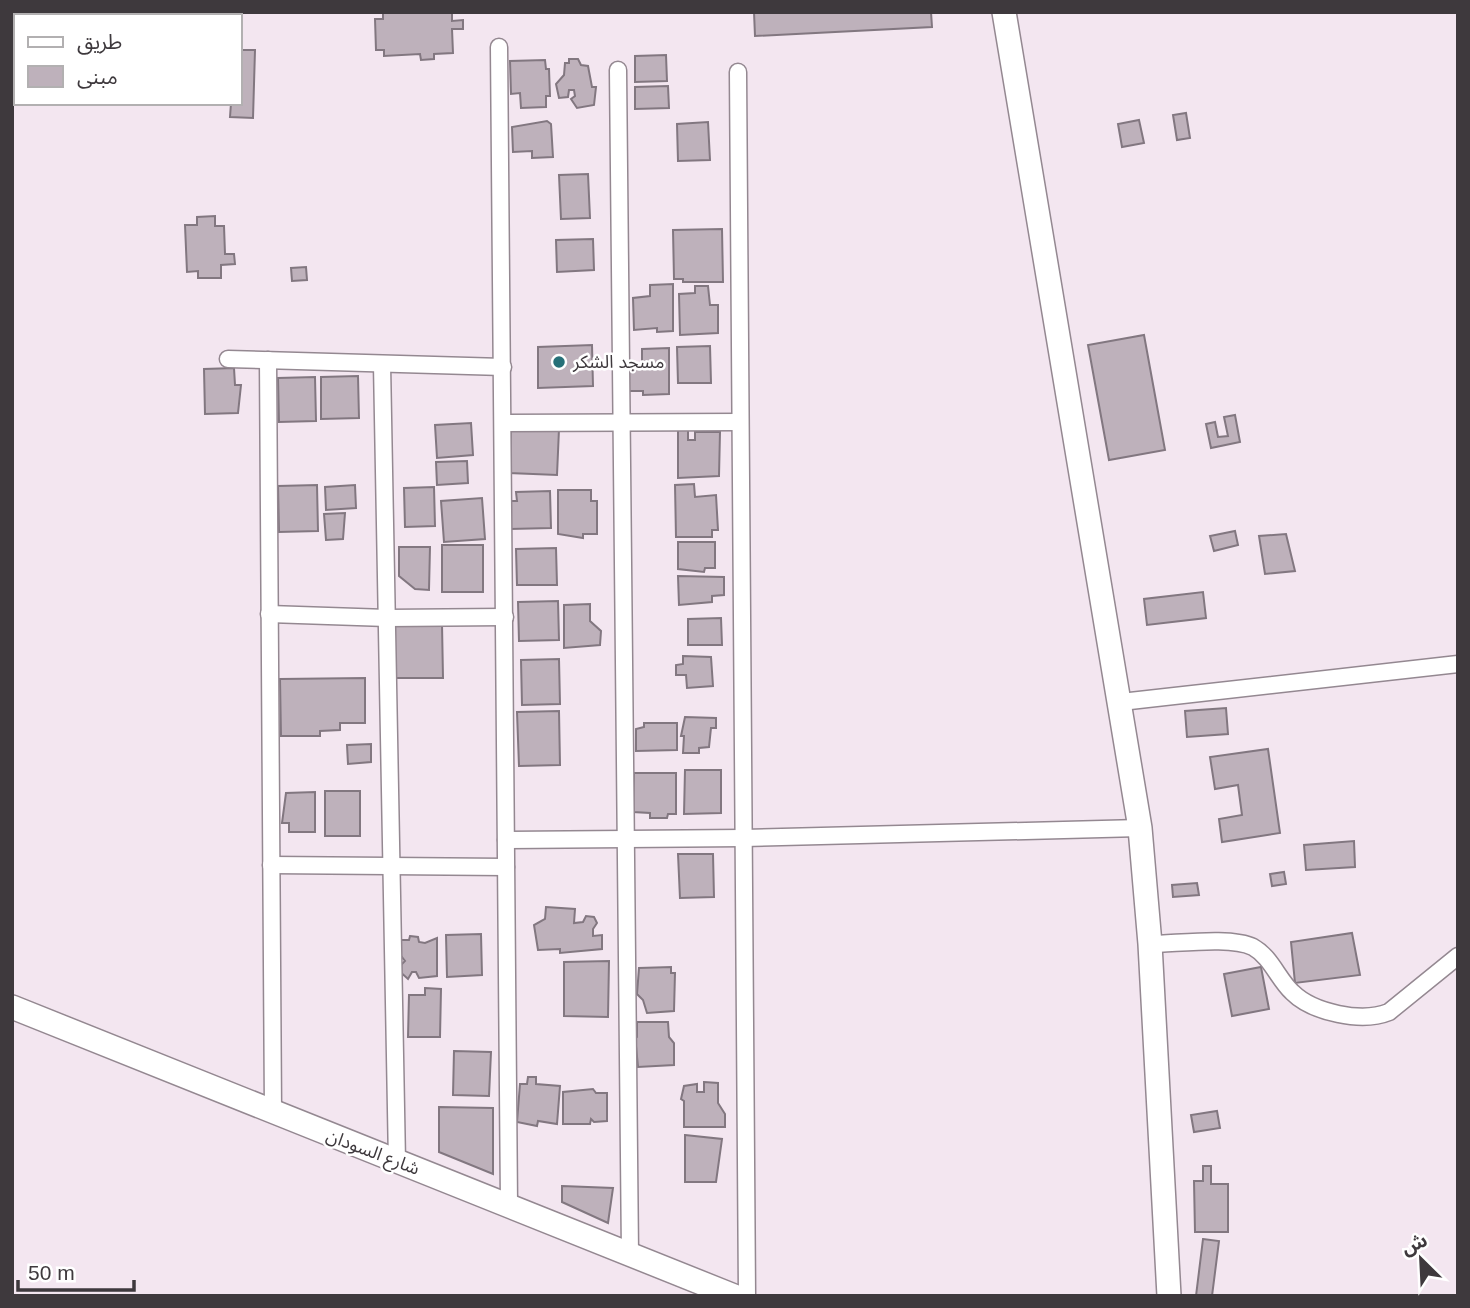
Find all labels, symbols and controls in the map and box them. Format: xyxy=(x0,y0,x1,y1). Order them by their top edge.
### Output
legend xyxy=(14,14,242,105)
text: طريق xyxy=(77,30,122,55)
text: مبنى xyxy=(77,65,118,89)
place label: مسجد الشكر xyxy=(572,352,664,373)
marker: مسجد الشكر xyxy=(551,354,567,370)
street label: شارع السودان xyxy=(322,1125,422,1183)
north arrow xyxy=(1386,1224,1456,1294)
text: ش xyxy=(1398,1229,1430,1259)
scale bar xyxy=(18,1248,133,1292)
text: 50 m xyxy=(28,1261,75,1284)

